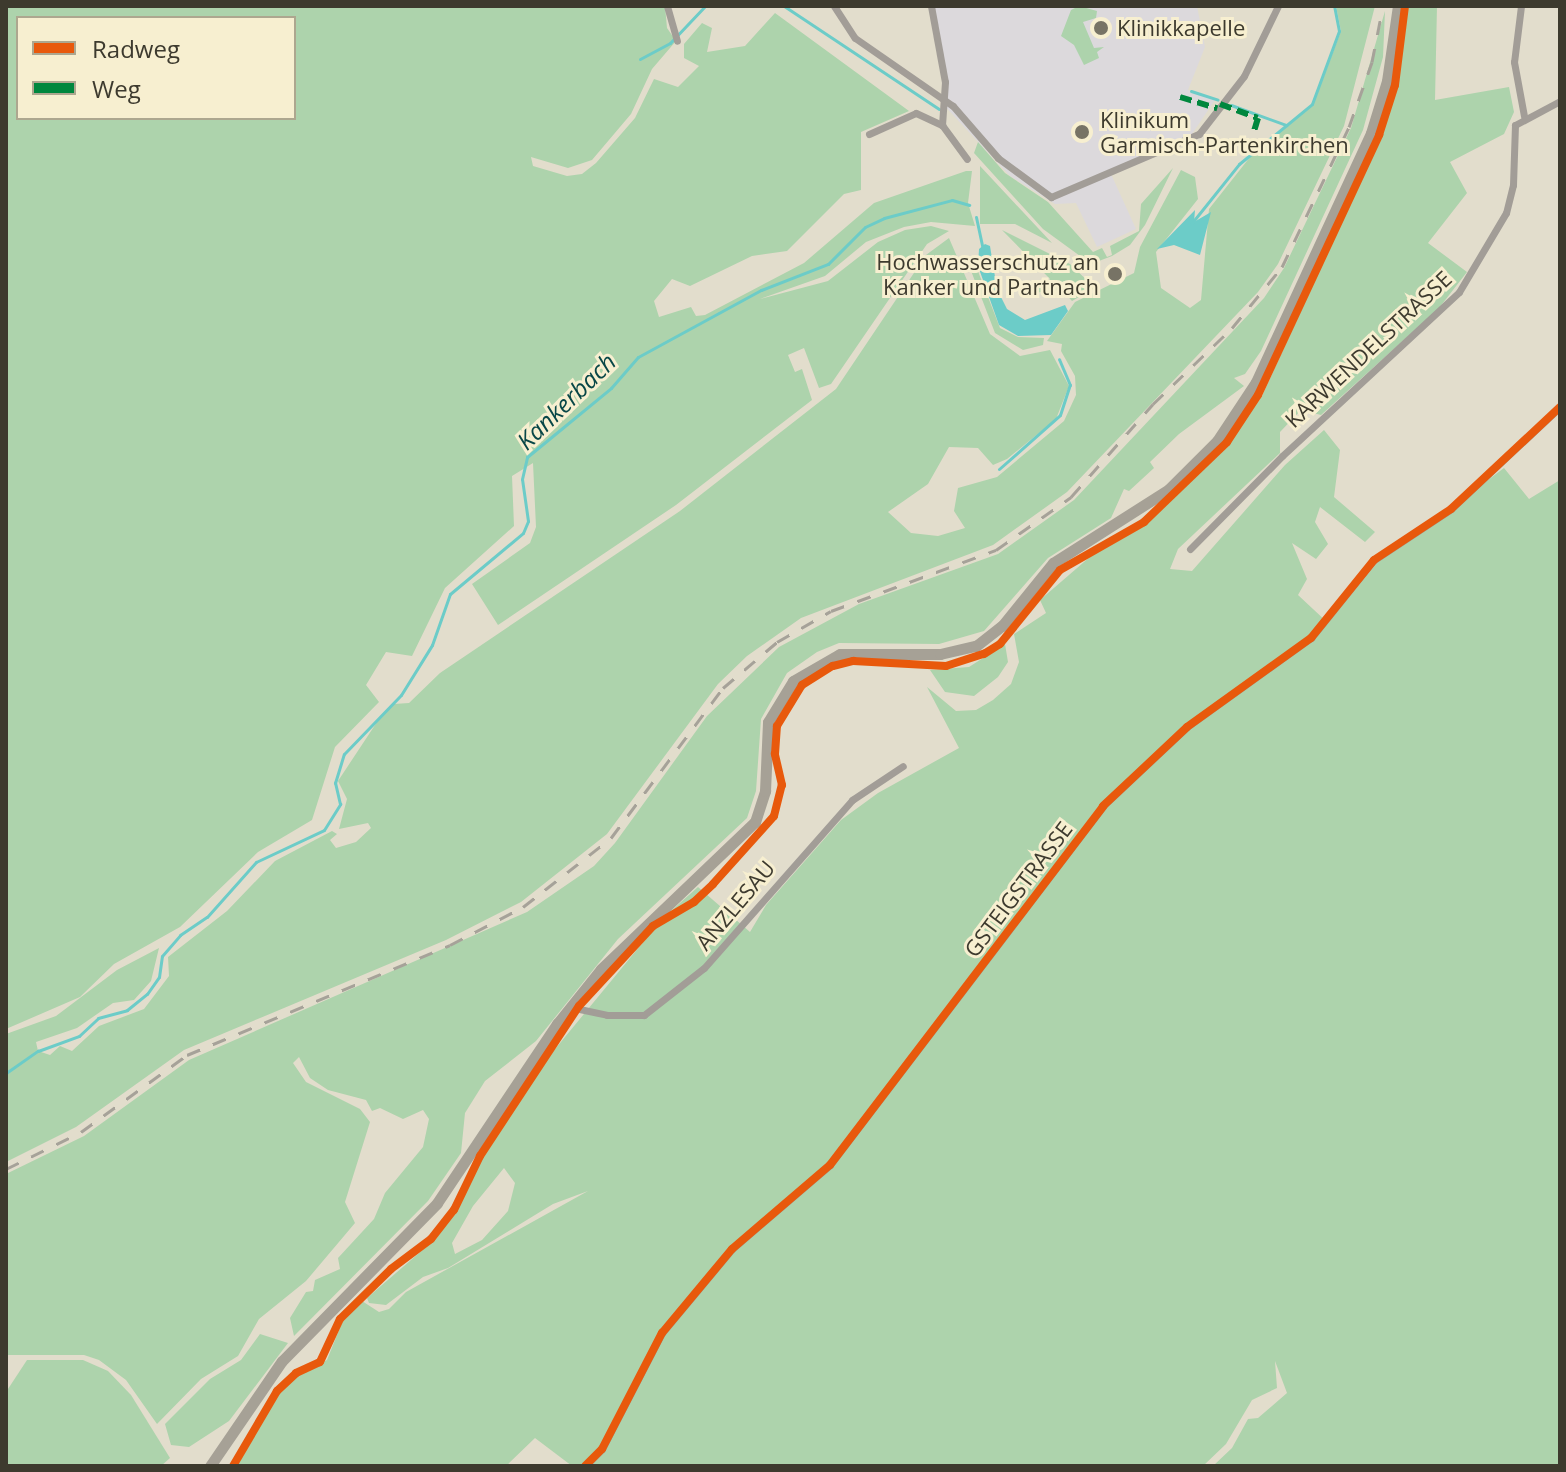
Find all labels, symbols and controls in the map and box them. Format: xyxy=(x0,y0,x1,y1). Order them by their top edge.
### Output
place label: Klinikkapelle xyxy=(1117,15,1245,41)
legend xyxy=(16,16,296,120)
marker: Klinikkapelle xyxy=(1092,19,1110,37)
text: Radweg xyxy=(92,32,180,65)
text: Weg xyxy=(92,72,141,105)
place label: Klinikum Garmisch-Partenkirchen xyxy=(1100,106,1349,158)
marker: Klinikum Garmisch-Partenkirchen xyxy=(1071,121,1093,143)
place label: Hochwasserschutz an Kanker und Partnach xyxy=(876,248,1099,300)
marker: Hochwasserschutz an Kanker und Partnach xyxy=(1106,265,1124,283)
street label: KARWENDELSTRASSE xyxy=(1279,265,1457,433)
water label: Kankerbach xyxy=(511,347,621,455)
street label: GSTEIGSTRASSE xyxy=(959,816,1077,962)
street label: ANZLESAU xyxy=(690,855,780,955)

